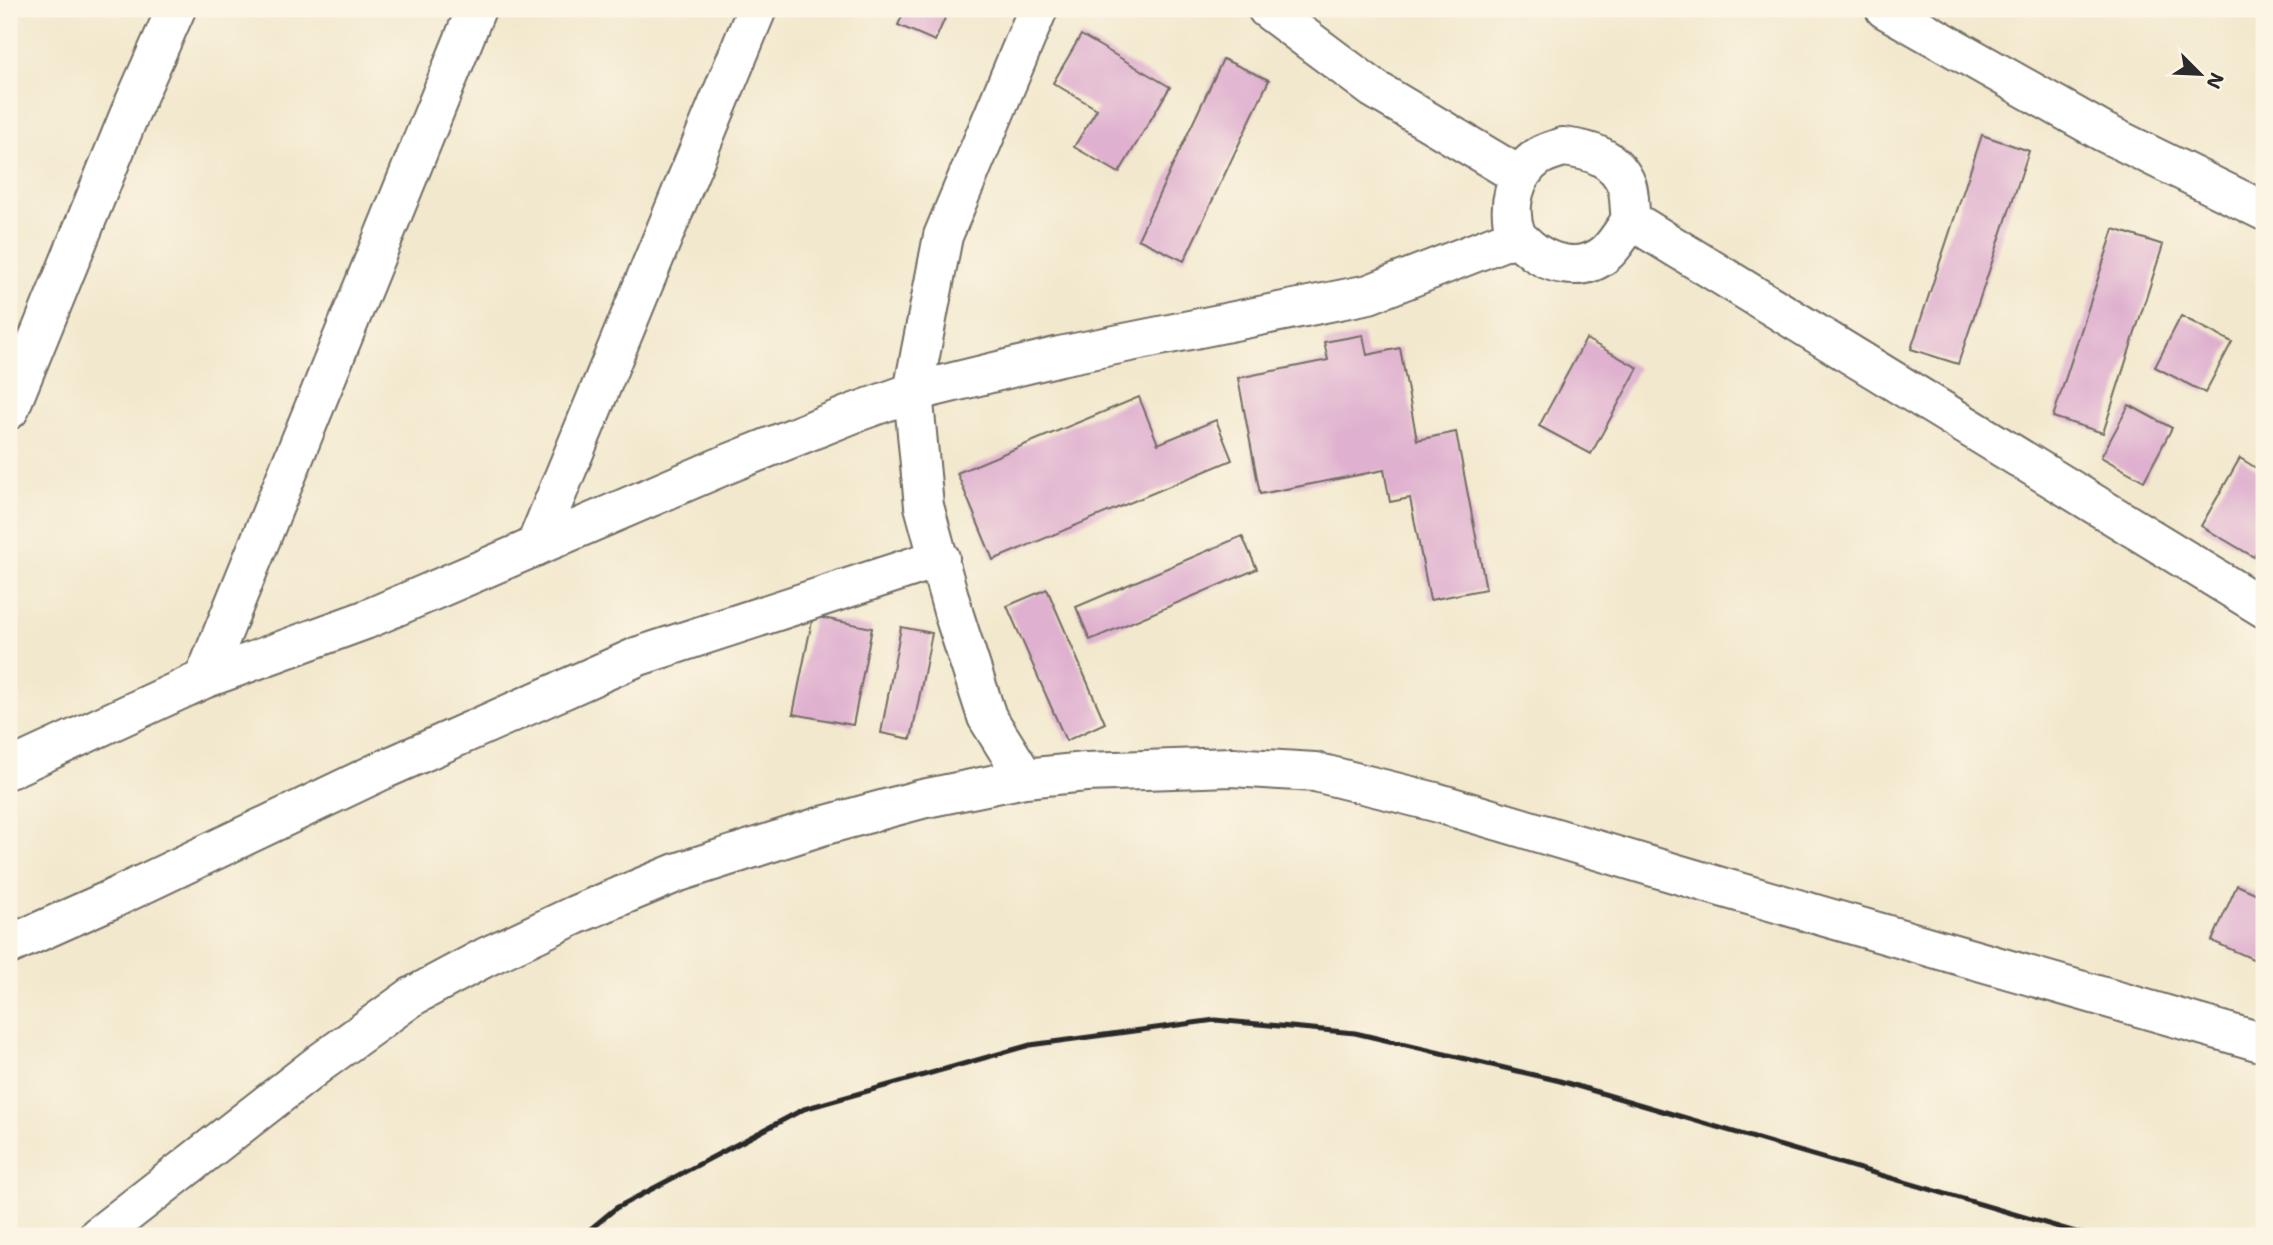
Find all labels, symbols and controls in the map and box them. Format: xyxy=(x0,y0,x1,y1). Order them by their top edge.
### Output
north arrow xyxy=(2164,38,2234,108)
text: N xyxy=(2201,69,2230,93)

